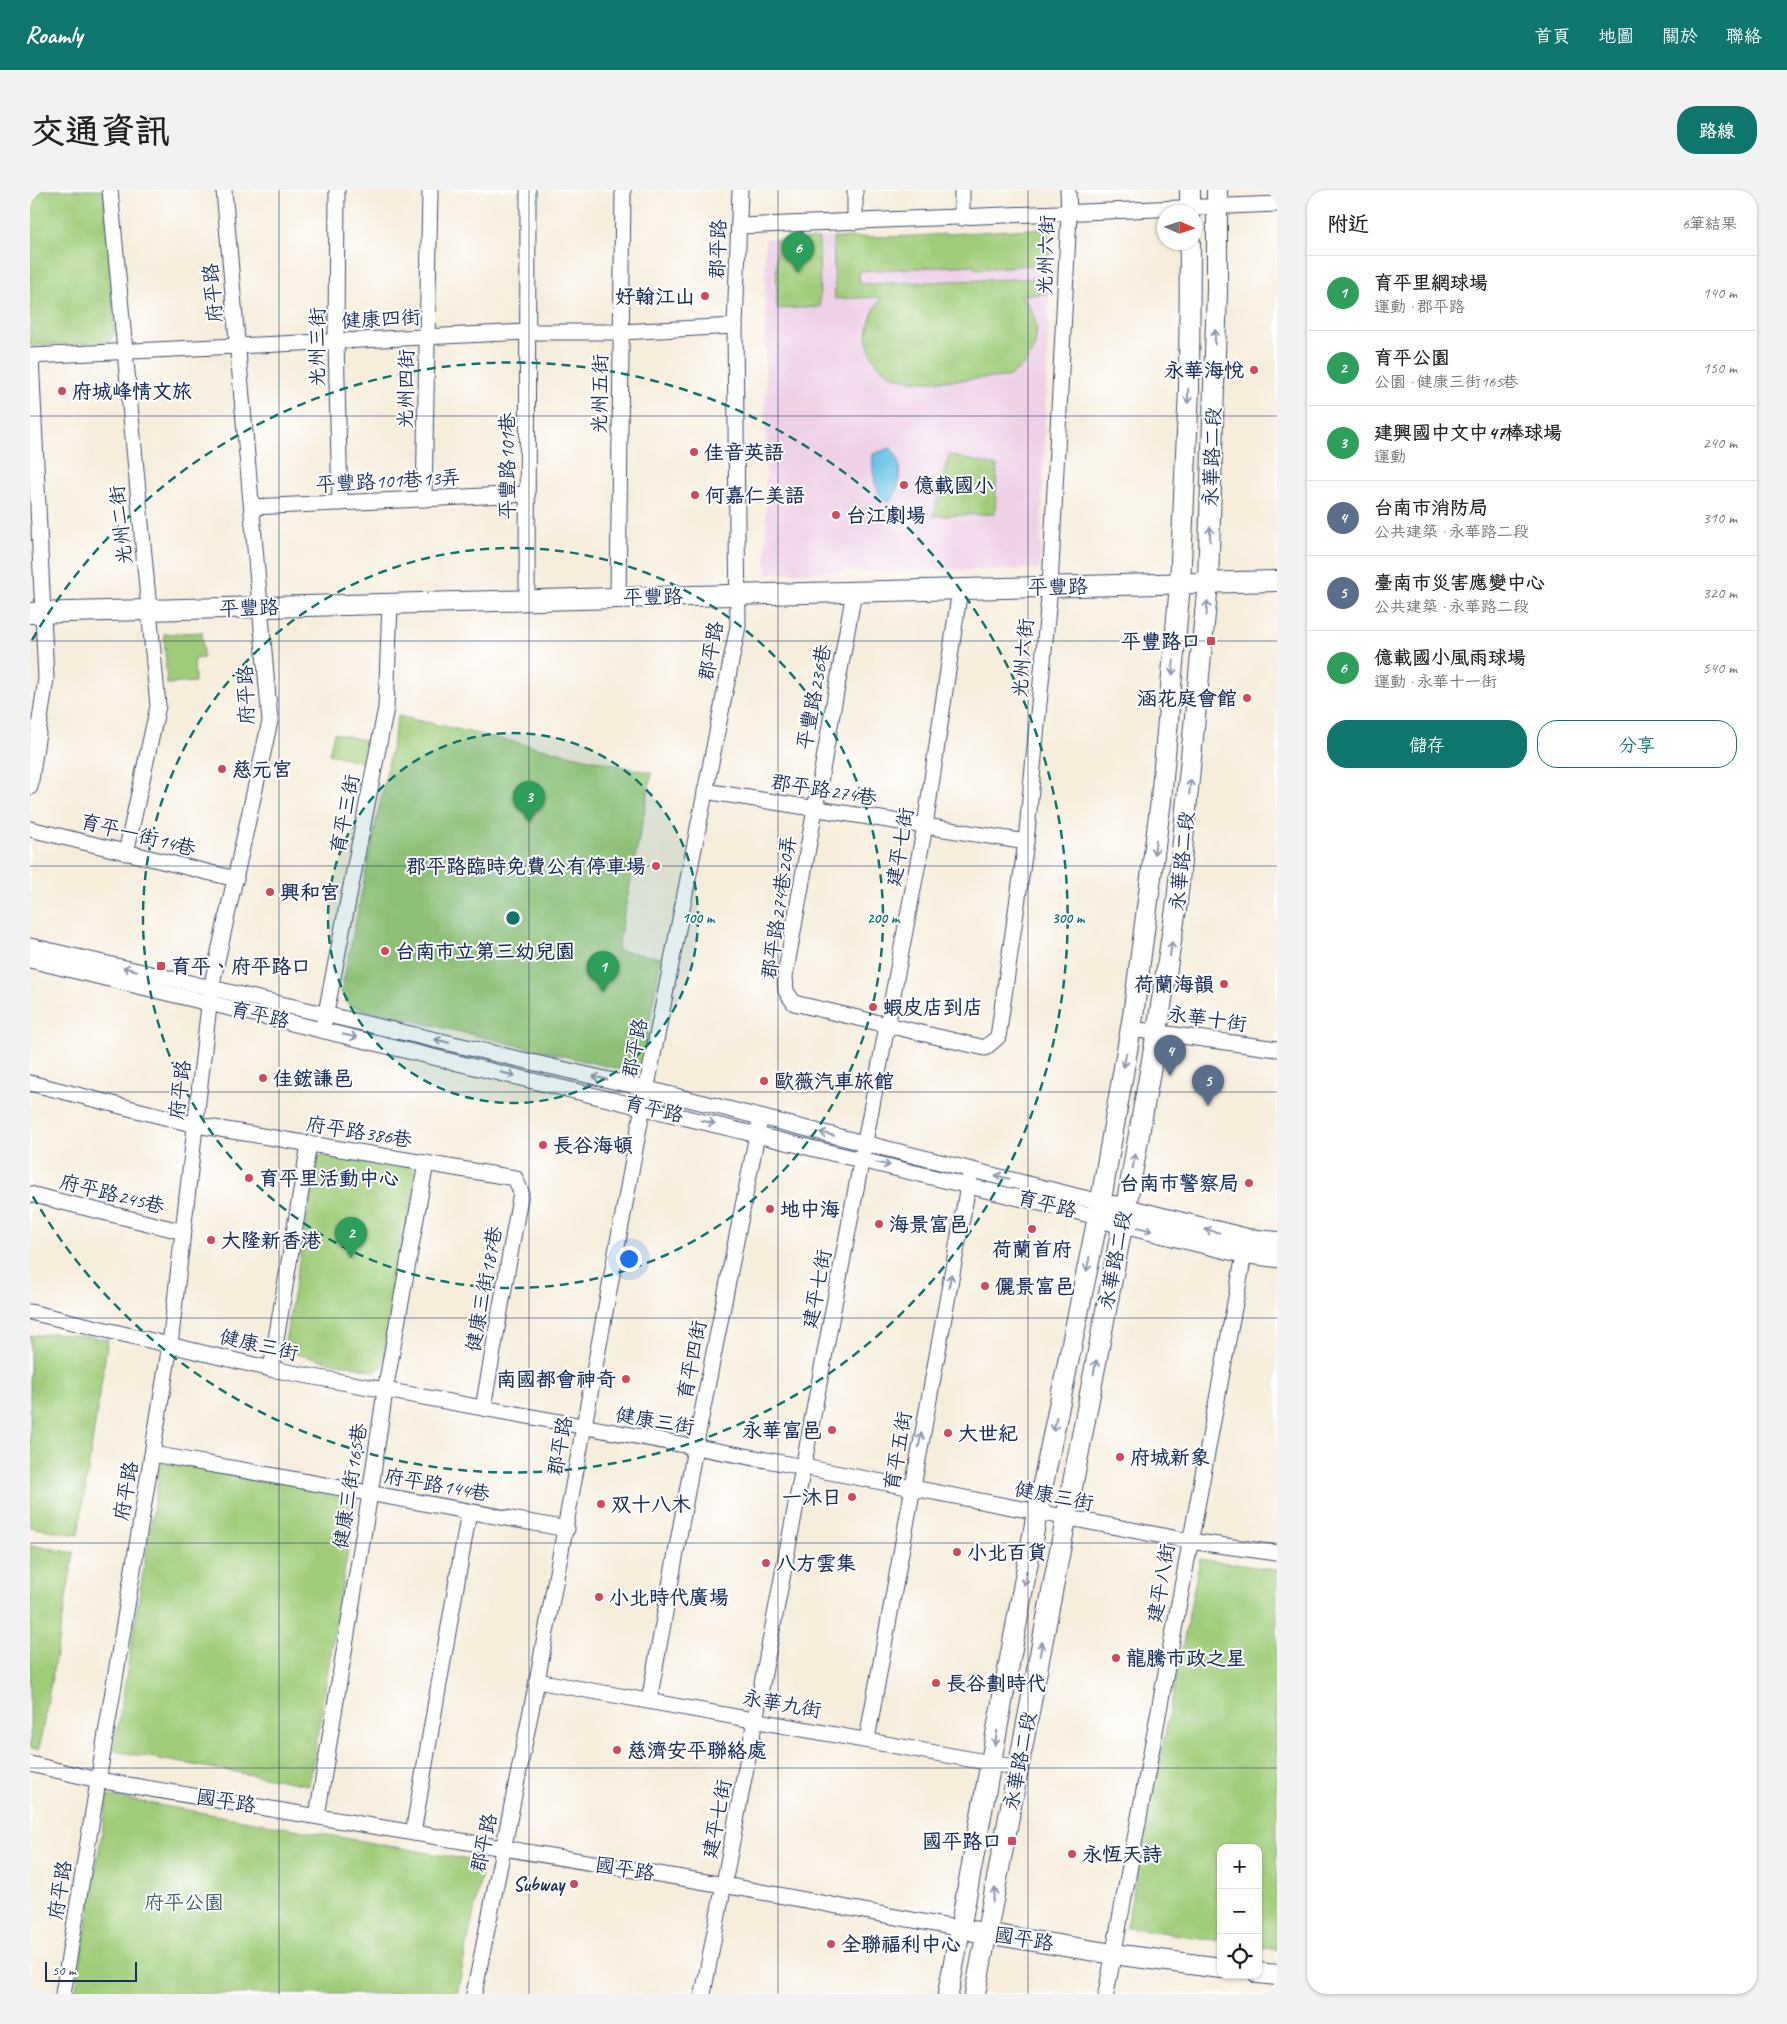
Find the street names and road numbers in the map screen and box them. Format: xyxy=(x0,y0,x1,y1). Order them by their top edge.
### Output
street label: 光州六街 xyxy=(1032,215,1060,295)
street label: 郡平路 xyxy=(704,218,732,279)
street label: 府平路 xyxy=(198,261,228,324)
street label: 健康四街 xyxy=(340,304,422,334)
street label: 光州三街 xyxy=(305,307,330,387)
street label: 光州四街 xyxy=(393,349,419,429)
street label: 光州五街 xyxy=(587,354,613,434)
street label: 永華路二段 xyxy=(1198,407,1226,507)
street label: 平豐路101巷 xyxy=(495,412,520,520)
street label: 平豐路101巷13弄 xyxy=(315,465,461,497)
street label: 光州二街 xyxy=(104,484,138,566)
street label: 平豐路 xyxy=(1028,574,1089,600)
street label: 平豐路 xyxy=(623,584,684,610)
street label: 平豐路 xyxy=(219,594,280,622)
street label: 光州六街 xyxy=(1007,617,1039,699)
street label: 郡平路 xyxy=(693,618,729,683)
street label: 平豐路236巷 xyxy=(792,641,837,752)
street label: 府平路 xyxy=(232,664,260,725)
street label: 郡平路274巷 xyxy=(769,769,880,811)
street label: 育平三街 xyxy=(325,772,365,856)
street label: 建平七街 xyxy=(881,805,919,889)
street label: 育平一街14巷 xyxy=(78,809,199,862)
street label: 永華路二段 xyxy=(1164,810,1200,912)
street label: 郡平路274巷20弄 xyxy=(757,833,801,981)
street label: 育平路 xyxy=(228,996,293,1034)
street label: 永華十街 xyxy=(1166,1001,1248,1037)
street label: 郡平路 xyxy=(617,1015,653,1080)
street label: 府平路 xyxy=(164,1058,196,1121)
street label: 育平路 xyxy=(622,1090,687,1128)
street label: 府平路386巷 xyxy=(304,1111,415,1153)
street label: 府平路245巷 xyxy=(57,1169,168,1219)
street label: 育平路 xyxy=(1015,1185,1080,1224)
street label: 永華路二段 xyxy=(1093,1209,1137,1311)
street label: 健康三街187巷 xyxy=(461,1223,508,1354)
street label: 建平七街 xyxy=(797,1247,837,1331)
street label: 育平四街 xyxy=(672,1318,712,1402)
street label: 健康三街 xyxy=(217,1324,301,1366)
street label: 健康三街 xyxy=(613,1402,697,1440)
street label: 育平五街 xyxy=(879,1409,917,1493)
street label: 郡平路 xyxy=(542,1413,578,1478)
street label: 健康三街165巷 xyxy=(328,1420,372,1551)
street label: 府平路 xyxy=(108,1458,144,1523)
street label: 府平路144巷 xyxy=(382,1463,493,1507)
street label: 健康三街 xyxy=(1012,1476,1096,1516)
street label: 建平八街 xyxy=(1142,1541,1180,1625)
street label: 永華九街 xyxy=(740,1685,824,1723)
street label: 永華路二段 xyxy=(998,1710,1042,1812)
street label: 建平七街 xyxy=(697,1777,737,1861)
street label: 國平路 xyxy=(194,1784,259,1818)
street label: 郡平路 xyxy=(466,1810,503,1875)
street label: 國平路 xyxy=(593,1852,658,1886)
street label: 府平路 xyxy=(43,1857,77,1922)
street label: 國平路 xyxy=(992,1922,1057,1956)

